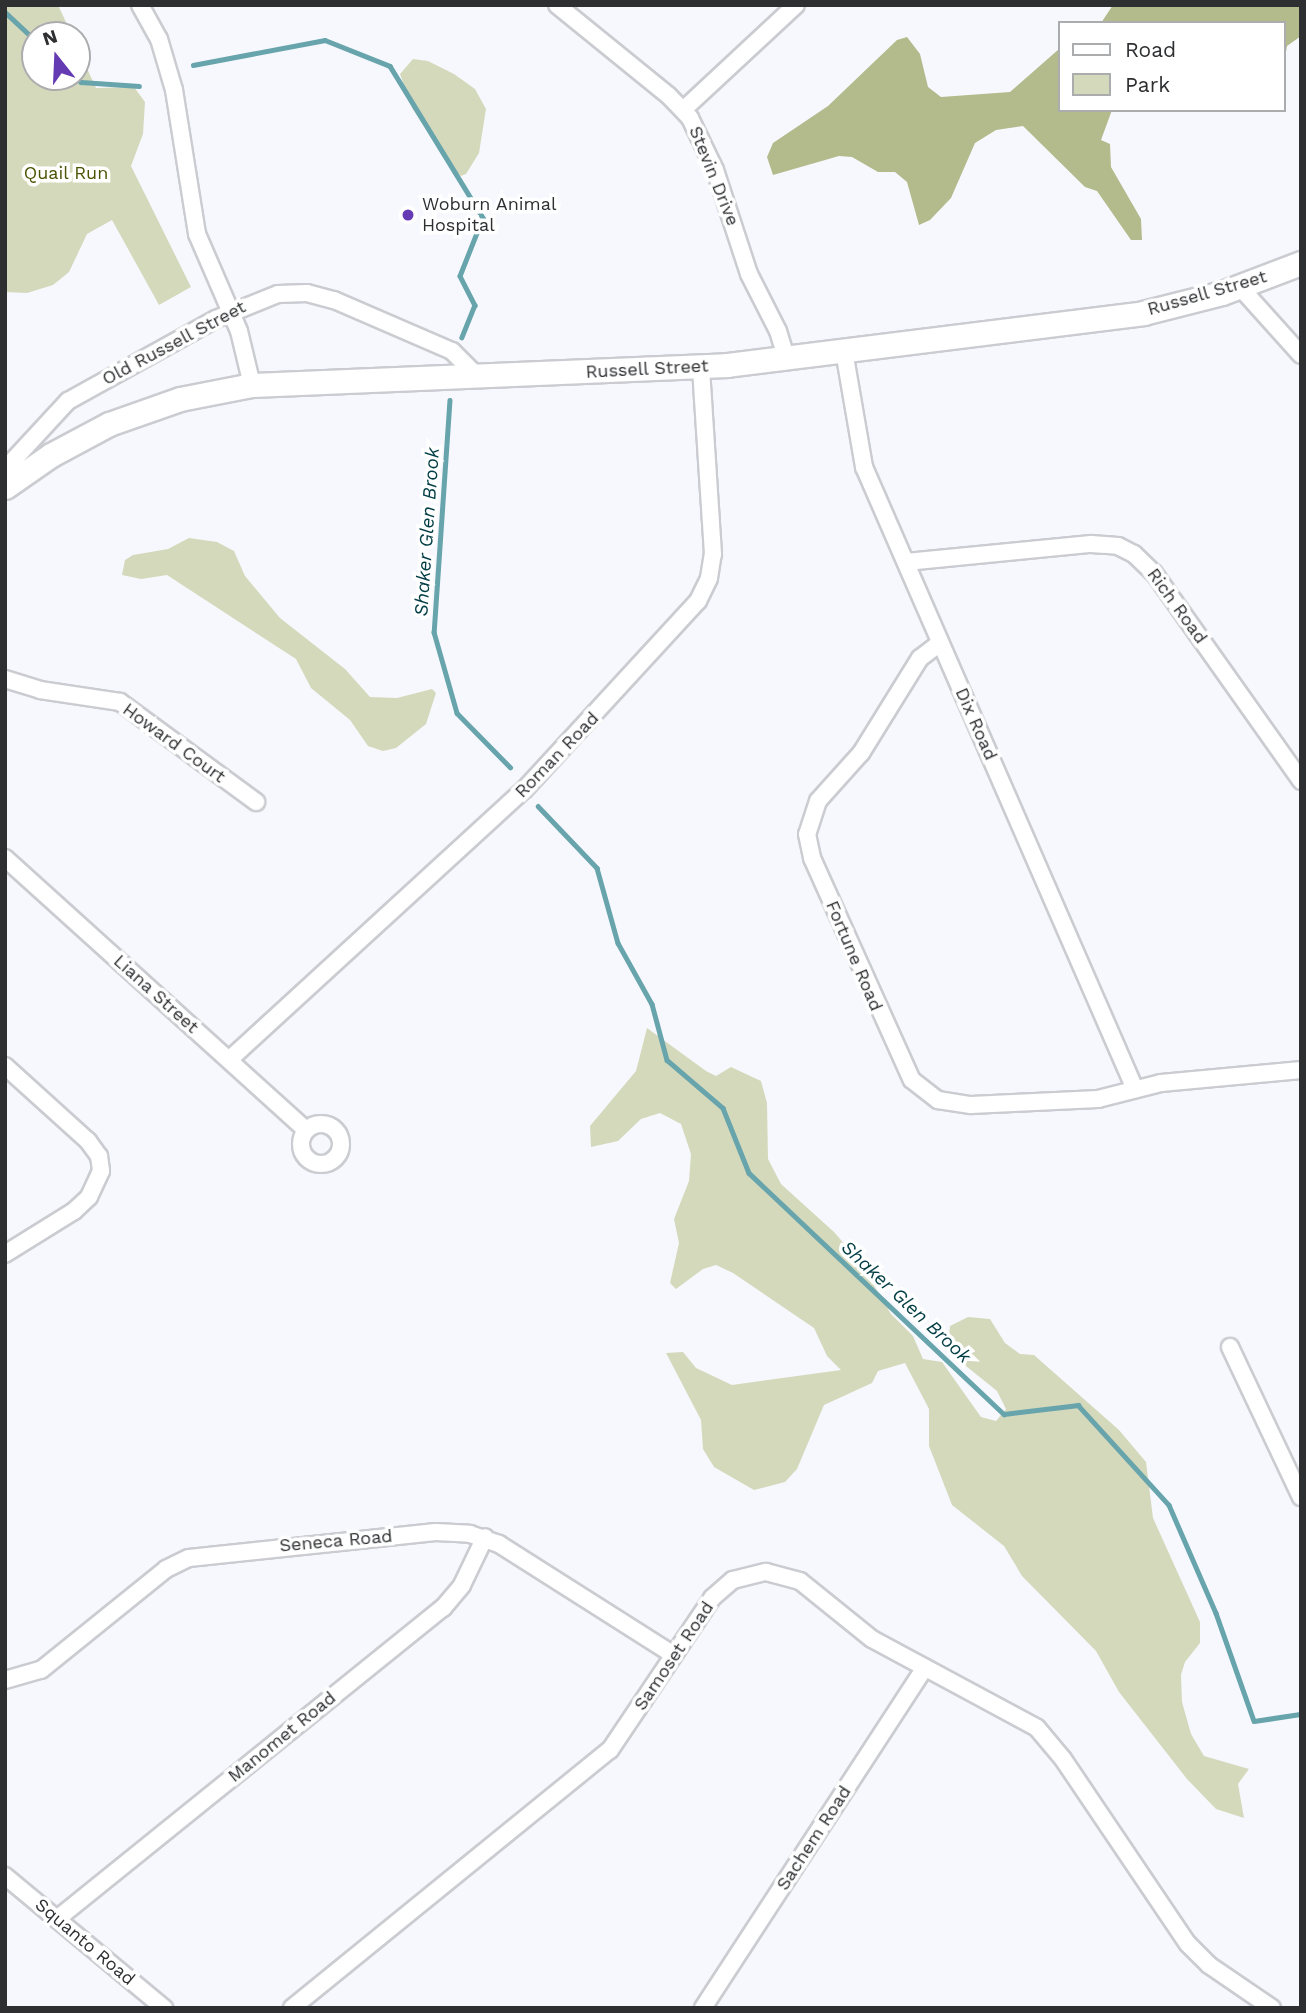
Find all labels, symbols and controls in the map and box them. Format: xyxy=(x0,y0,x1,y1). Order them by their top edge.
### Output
north arrow xyxy=(21,21,91,91)
legend xyxy=(1058,21,1285,112)
text: N xyxy=(40,24,60,51)
text: Road xyxy=(1125,37,1176,62)
text: Park xyxy=(1125,72,1170,97)
street label: Stevin Drive xyxy=(684,123,744,229)
park label: Quail Run xyxy=(23,162,109,184)
place label: Woburn Animal Hospital xyxy=(422,194,557,236)
marker: Woburn Animal Hospital xyxy=(400,207,416,223)
street label: Russell Street xyxy=(1145,266,1269,320)
street label: Old Russell Street xyxy=(98,296,250,390)
street label: Russell Street xyxy=(585,355,709,383)
water label: Shaker Glen Brook xyxy=(410,447,444,617)
street label: Rich Road xyxy=(1142,564,1212,648)
street label: Dix Road xyxy=(950,684,1002,764)
street label: Howard Court xyxy=(118,698,230,788)
street label: Roman Road xyxy=(511,708,603,802)
street label: Fortune Road xyxy=(821,898,887,1014)
street label: Liana Street xyxy=(109,950,203,1038)
water label: Shaker Glen Brook xyxy=(836,1236,976,1368)
street label: Seneca Road xyxy=(278,1525,394,1557)
street label: Samoset Road xyxy=(630,1597,718,1715)
street label: Manomet Road xyxy=(224,1687,340,1787)
street label: Sachem Road xyxy=(772,1782,856,1894)
street label: Squanto Road xyxy=(31,1894,139,1990)

